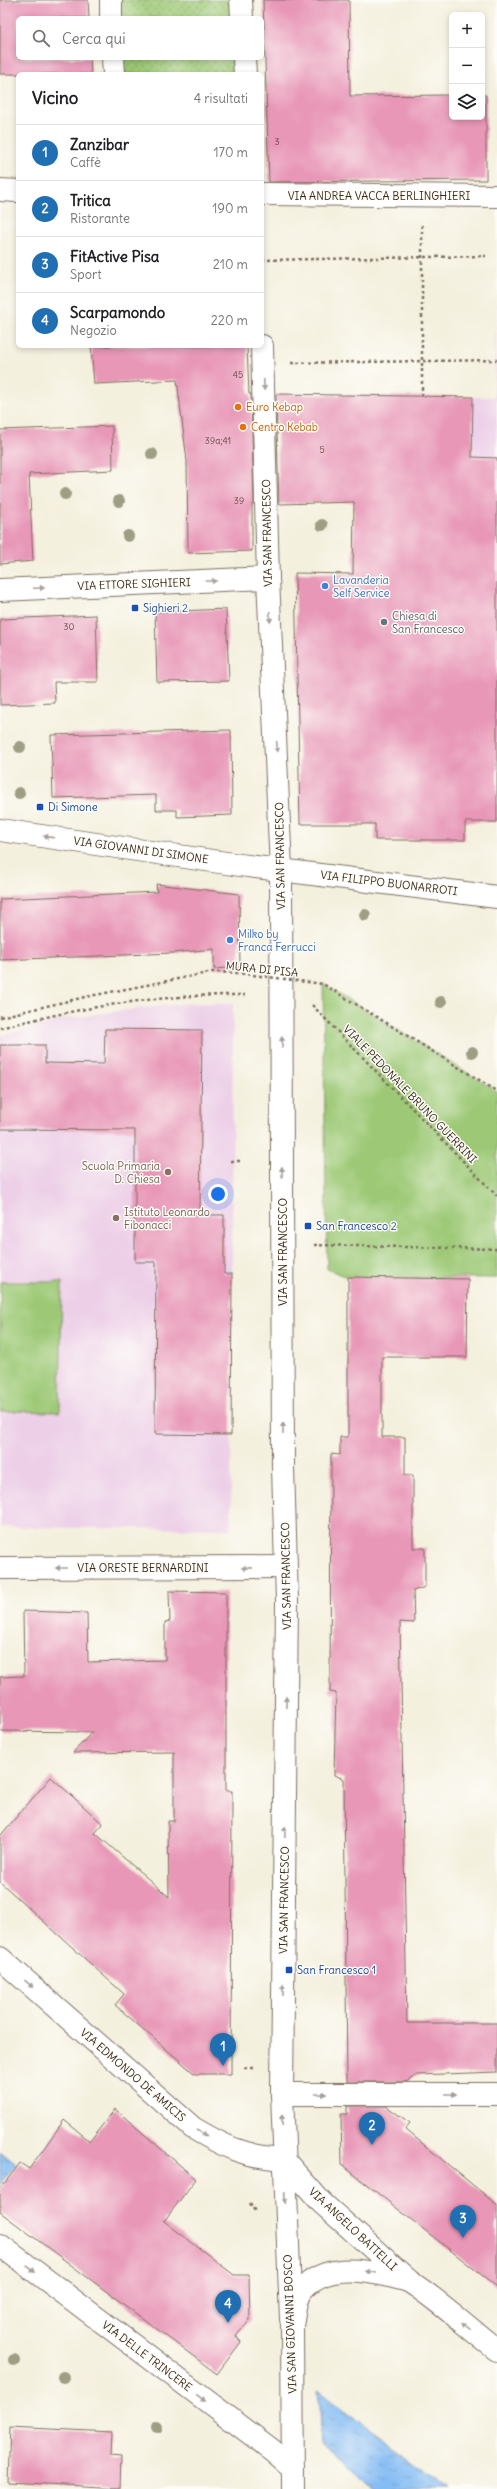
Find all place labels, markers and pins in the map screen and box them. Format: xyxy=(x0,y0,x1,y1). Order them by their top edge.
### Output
place label: Euro Kebap xyxy=(246,400,303,414)
marker: Euro Kebap xyxy=(233,402,243,412)
place label: Centro Kebab xyxy=(251,420,318,434)
marker: Centro Kebab xyxy=(238,422,248,432)
place label: Lavanderia Self Service xyxy=(333,573,389,600)
marker: Lavanderia Self Service xyxy=(320,581,330,591)
place label: Sighieri 2 xyxy=(143,601,188,615)
marker: Sighieri 2 xyxy=(130,603,140,613)
place label: Chiesa di San Francesco xyxy=(392,609,464,636)
marker: Chiesa di San Francesco xyxy=(379,617,389,627)
place label: Di Simone xyxy=(48,800,98,814)
marker: Di Simone xyxy=(35,802,45,812)
place label: Milko by Franca Ferrucci xyxy=(238,927,316,954)
marker: Milko by Franca Ferrucci xyxy=(225,935,235,945)
place label: Scuola Primaria D. Chiesa xyxy=(82,1159,160,1186)
marker: Scuola Primaria D. Chiesa xyxy=(163,1167,173,1177)
place label: Istituto Leonardo Fibonacci xyxy=(124,1205,210,1232)
marker: Istituto Leonardo Fibonacci xyxy=(111,1213,121,1223)
place label: San Francesco 2 xyxy=(316,1219,397,1233)
marker: San Francesco 2 xyxy=(303,1221,313,1231)
place label: San Francesco 1 xyxy=(297,1963,376,1977)
marker: San Francesco 1 xyxy=(284,1965,294,1975)
pin: 1 xyxy=(210,2033,236,2066)
pin: 2 xyxy=(359,2112,385,2145)
pin: 3 xyxy=(450,2205,476,2238)
pin: 4 xyxy=(215,2290,241,2323)

